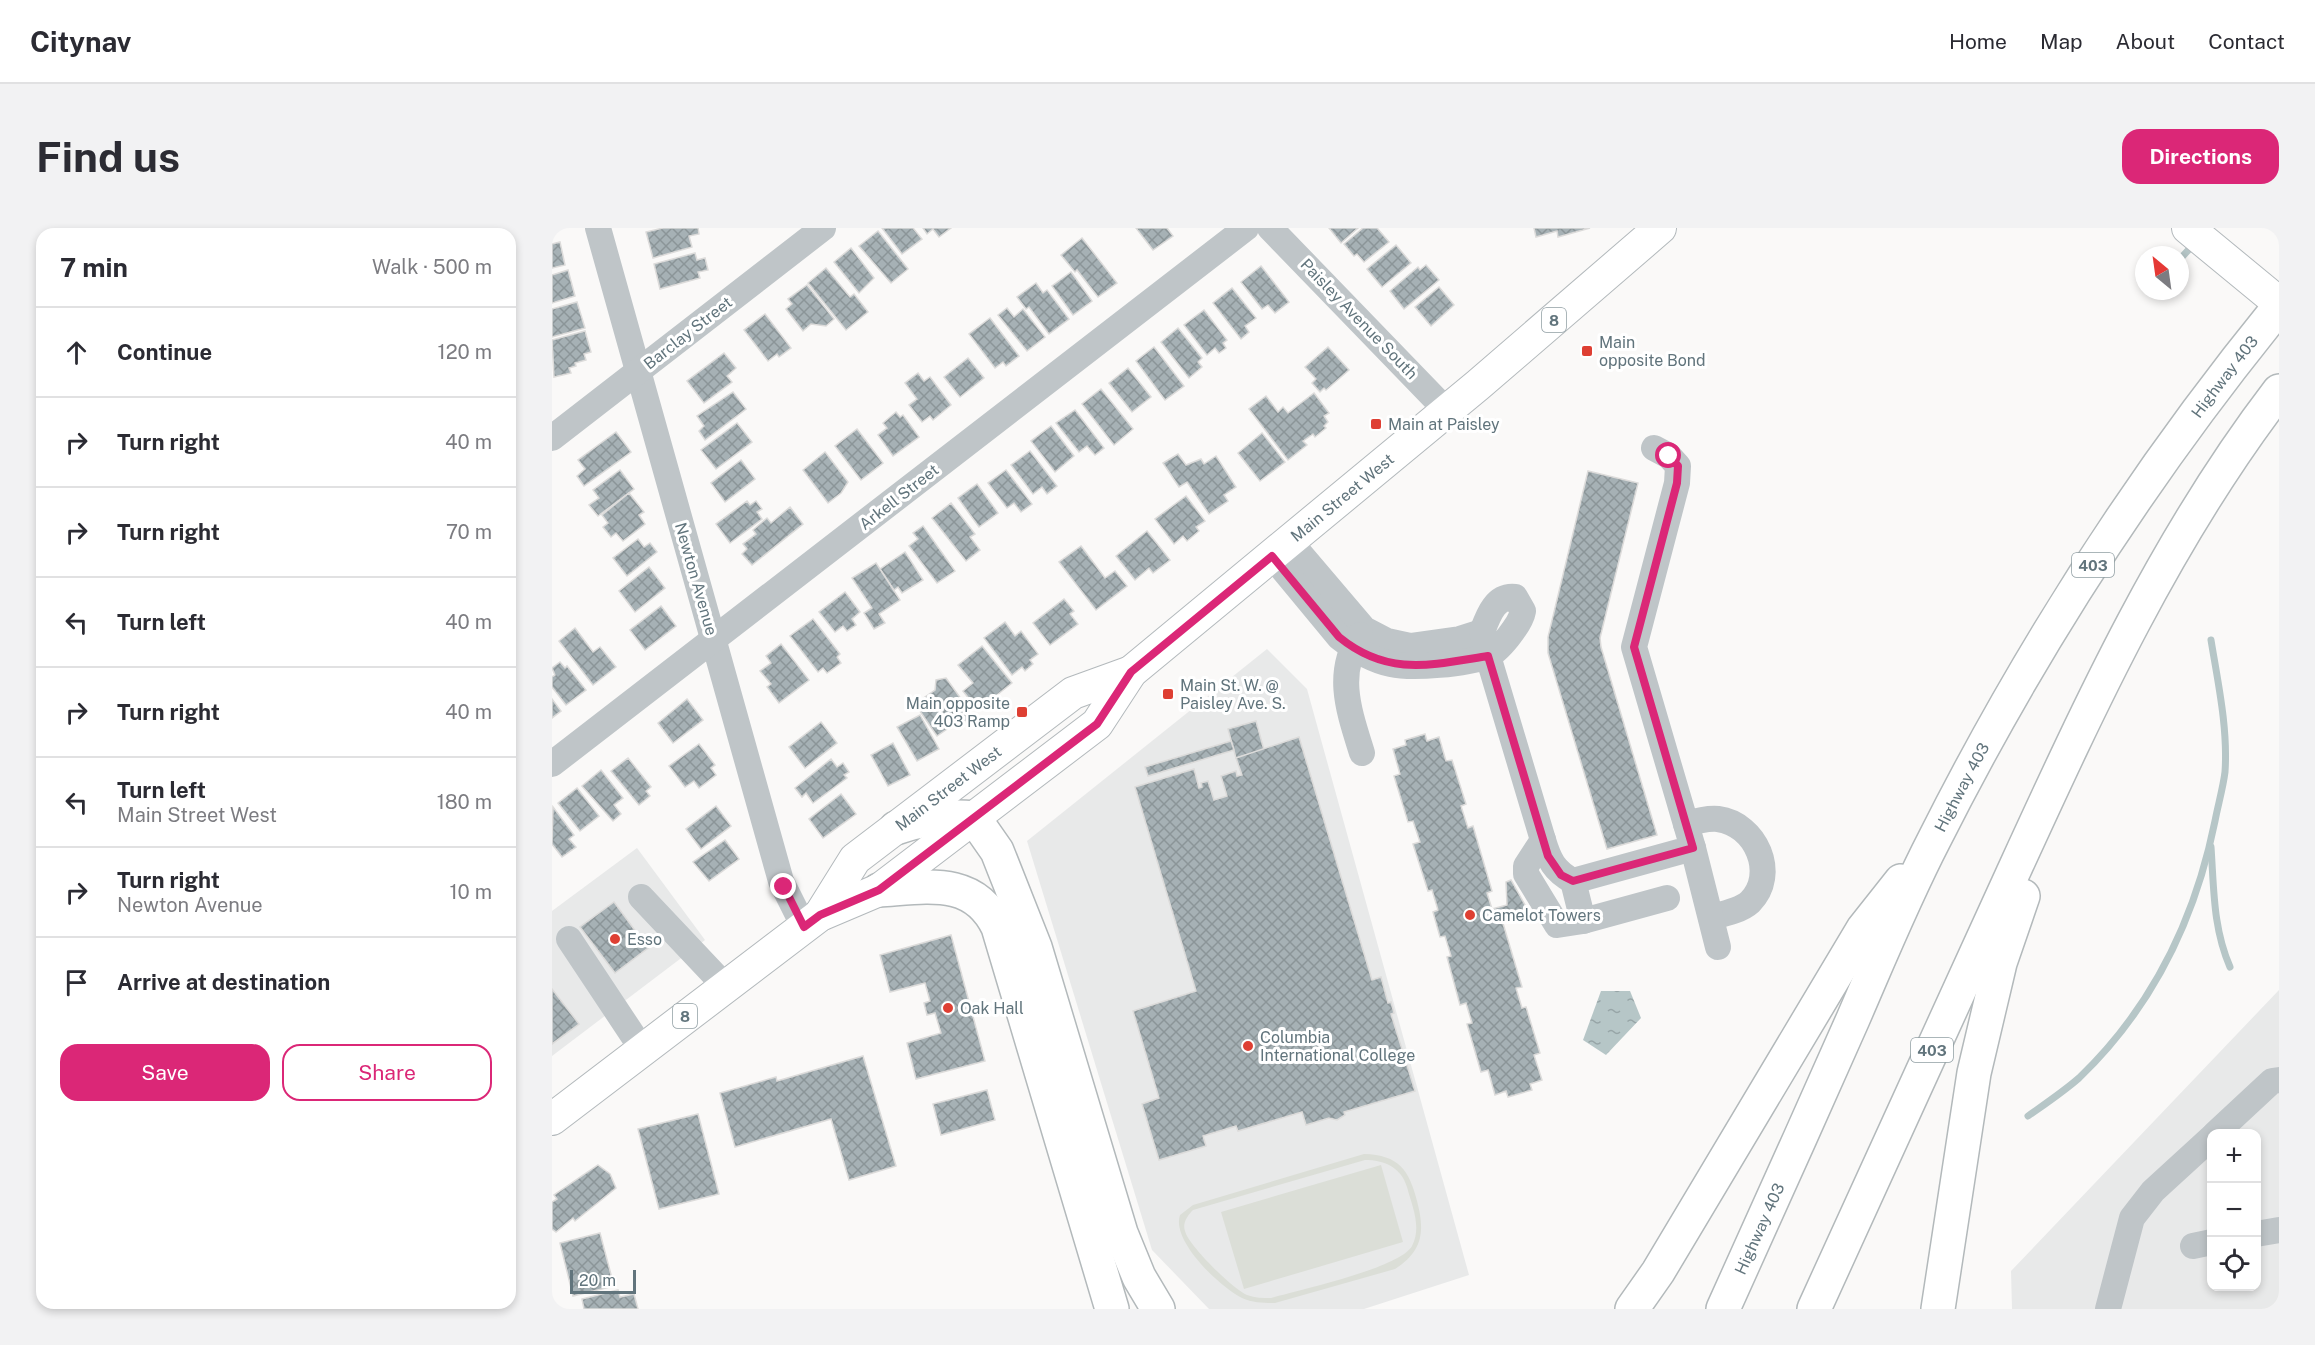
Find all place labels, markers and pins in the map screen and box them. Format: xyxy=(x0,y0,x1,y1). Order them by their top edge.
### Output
place label: Main opposite Bond xyxy=(1599,333,1706,370)
marker: Main opposite Bond xyxy=(1580,344,1594,358)
place label: Main at Paisley xyxy=(1388,415,1500,434)
marker: Main at Paisley xyxy=(1369,417,1383,431)
place label: Main St. W. @ Paisley Ave. S. xyxy=(1180,676,1285,713)
marker: Main St. W. @ Paisley Ave. S. xyxy=(1161,687,1175,701)
place label: Main opposite 403 Ramp xyxy=(906,694,1010,731)
marker: Main opposite 403 Ramp xyxy=(1015,705,1029,719)
place label: Camelot Towers xyxy=(1482,906,1601,925)
marker: Camelot Towers xyxy=(1463,908,1477,922)
place label: Esso xyxy=(627,930,662,949)
marker: Esso xyxy=(608,932,622,946)
place label: Oak Hall xyxy=(960,999,1024,1018)
marker: Oak Hall xyxy=(941,1001,955,1015)
place label: Columbia International College xyxy=(1260,1028,1415,1065)
marker: Columbia International College xyxy=(1241,1039,1255,1053)

